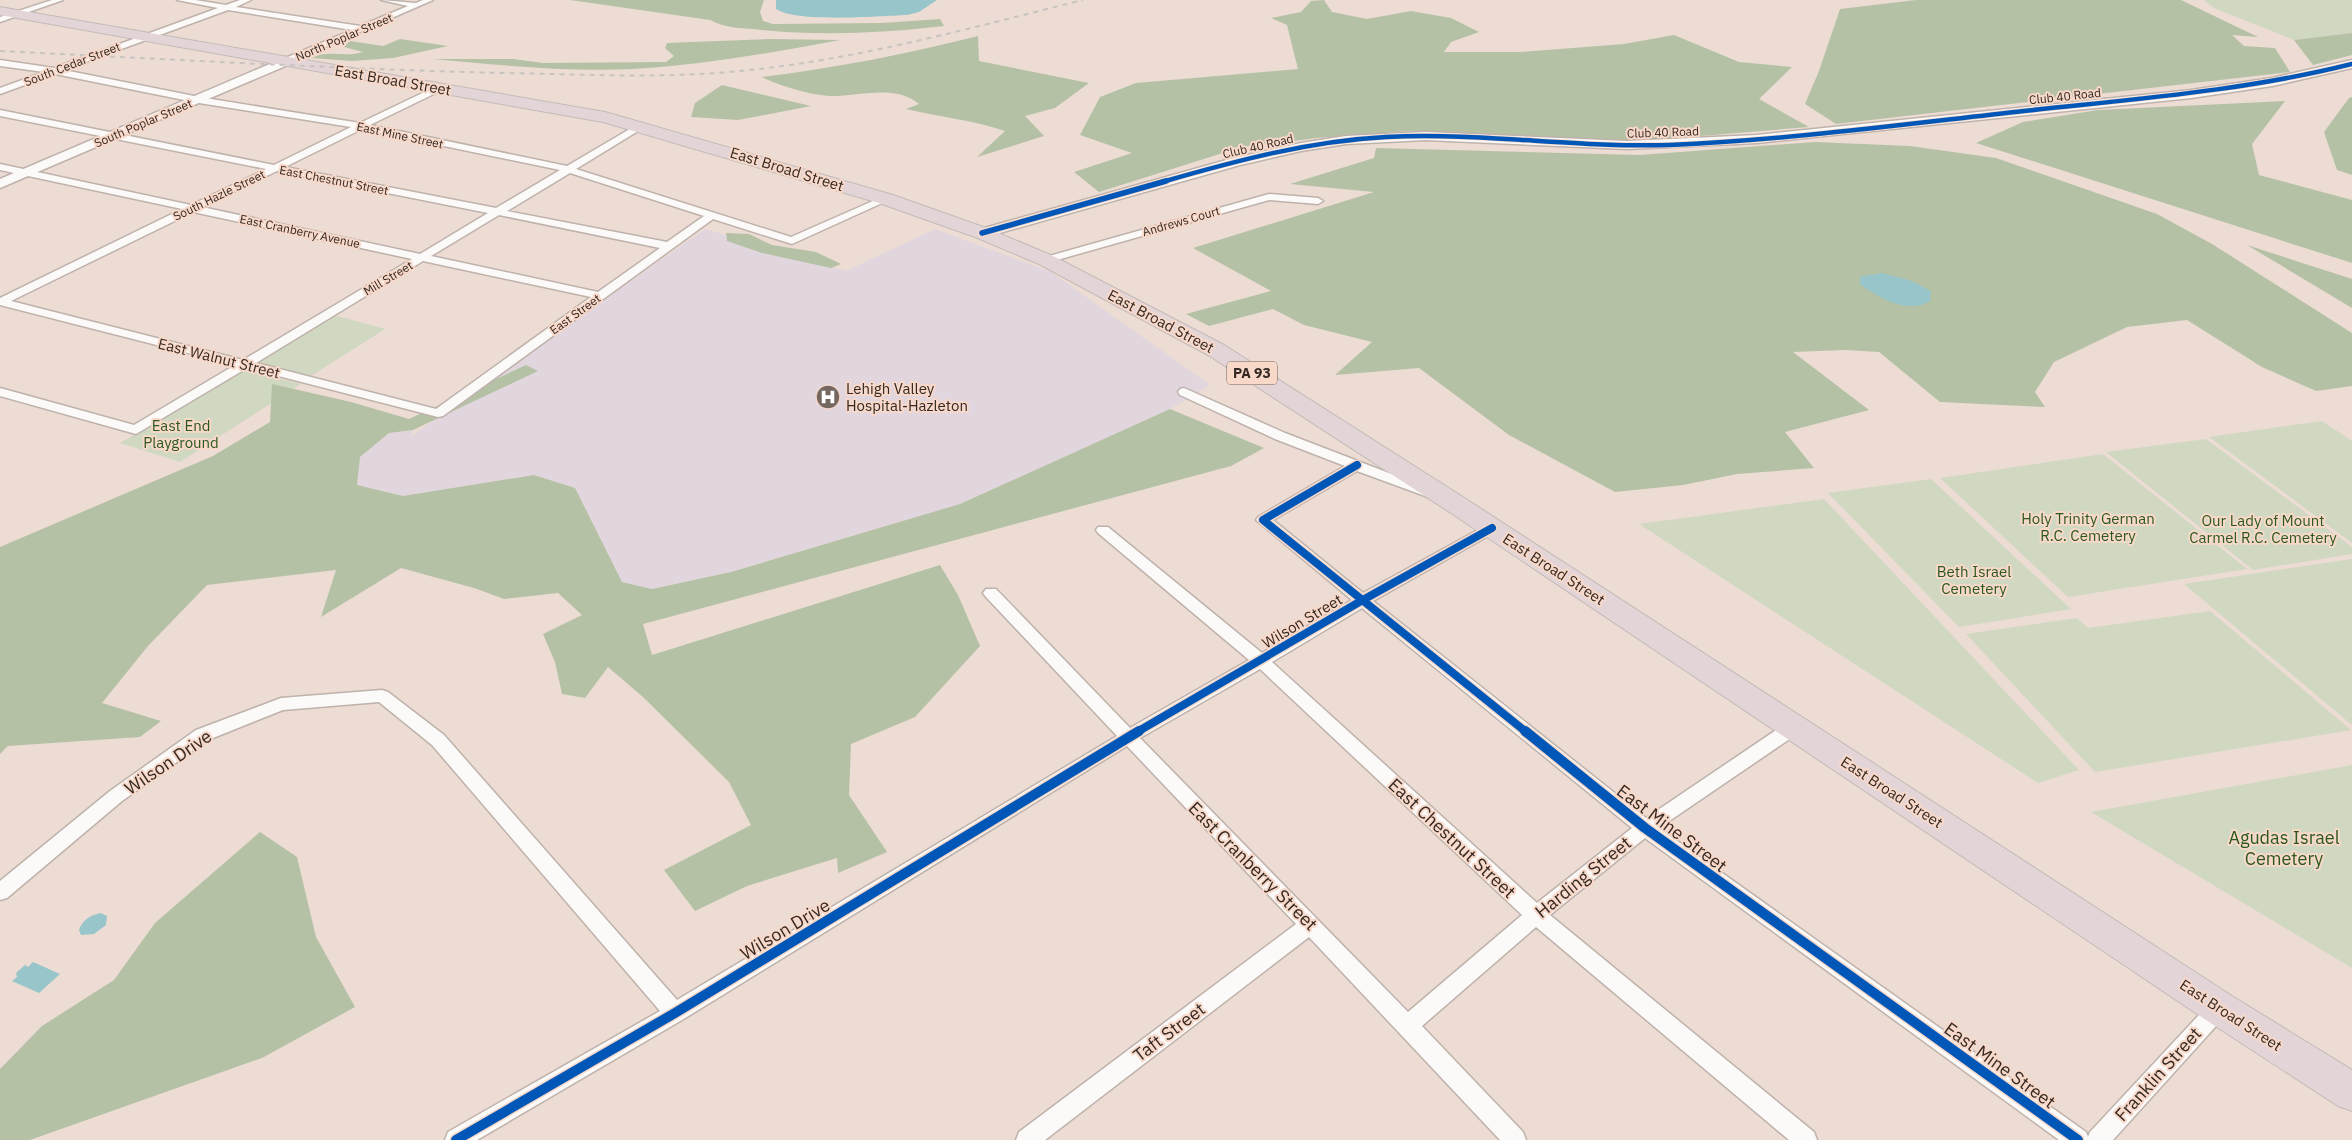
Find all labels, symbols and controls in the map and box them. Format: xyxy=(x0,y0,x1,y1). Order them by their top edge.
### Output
street label: North Poplar Street xyxy=(293,10,395,64)
street label: South Cedar Street xyxy=(22,39,122,89)
street label: East Broad Street xyxy=(333,60,453,100)
street label: Club 40 Road xyxy=(2028,85,2102,107)
street label: South Poplar Street xyxy=(92,96,194,150)
street label: East Mine Street xyxy=(355,119,445,151)
street label: Club 40 Road xyxy=(1627,123,1699,141)
street label: Club 40 Road xyxy=(1221,131,1295,161)
street label: East Broad Street xyxy=(728,143,846,195)
street label: East Chestnut Street xyxy=(278,162,390,198)
street label: South Hazle Street xyxy=(171,166,267,224)
street label: Andrews Court xyxy=(1141,203,1221,239)
street label: East Cranberry Avenue xyxy=(238,211,362,251)
street label: Mill Street xyxy=(361,257,415,299)
street label: East Broad Street xyxy=(1105,285,1217,357)
street label: East Street xyxy=(547,291,603,337)
street label: East Walnut Street xyxy=(156,334,282,382)
road number: PA 93 xyxy=(1227,362,1277,384)
place label: Lehigh Valley Hospital-Hazleton xyxy=(846,379,968,415)
hospital icon: Lehigh Valley Hospital-Hazleton xyxy=(815,384,841,410)
park label: East End Playground xyxy=(143,416,219,452)
park label: Holy Trinity German R.C. Cemetery xyxy=(2021,509,2155,545)
park label: Our Lady of Mount Carmel R.C. Cemetery xyxy=(2189,511,2337,547)
street label: East Broad Street xyxy=(1499,529,1609,609)
park label: Beth Israel Cemetery xyxy=(1937,562,2011,598)
street label: Wilson Street xyxy=(1258,590,1346,652)
street label: Wilson Drive xyxy=(120,724,216,800)
street label: East Broad Street xyxy=(1837,752,1947,832)
street label: East Chestnut Street xyxy=(1383,773,1521,903)
street label: East Mine Street xyxy=(1612,779,1732,877)
street label: East Cranberry Street xyxy=(1184,797,1322,935)
park label: Agudas Israel Cemetery xyxy=(2228,826,2340,870)
street label: Harding Street xyxy=(1530,831,1636,923)
street label: Wilson Drive xyxy=(736,893,834,965)
street label: East Broad Street xyxy=(2176,975,2286,1055)
street label: Taft Street xyxy=(1128,997,1210,1067)
street label: East Mine Street xyxy=(1940,1017,2060,1113)
street label: Franklin Street xyxy=(2110,1022,2206,1126)

